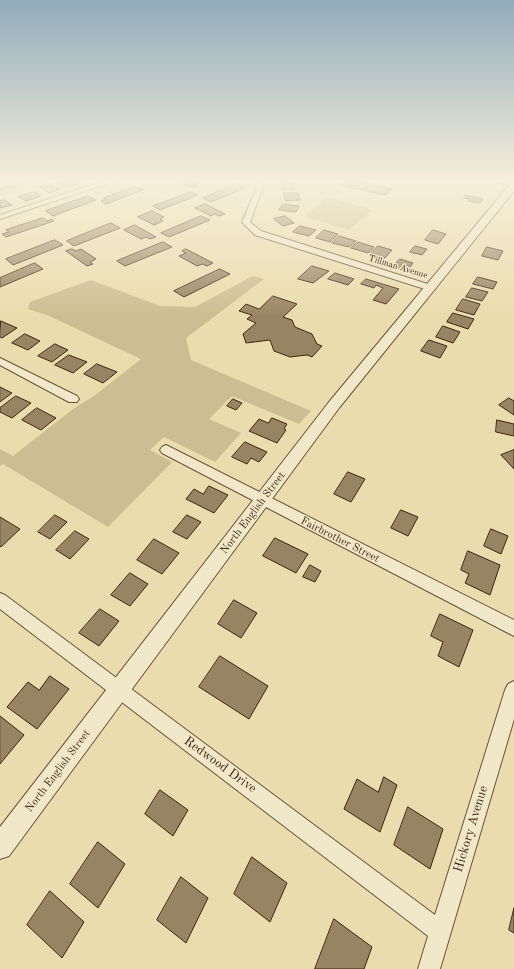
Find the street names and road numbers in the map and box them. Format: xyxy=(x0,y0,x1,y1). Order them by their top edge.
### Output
street label: Tillman Avenue xyxy=(367,253,429,281)
street label: North English Street xyxy=(218,469,288,557)
street label: Fairbrother Street xyxy=(298,514,382,566)
street label: North English Street xyxy=(23,727,93,815)
street label: Redwood Drive xyxy=(181,733,259,797)
street label: Hickory Avenue xyxy=(450,784,492,874)

